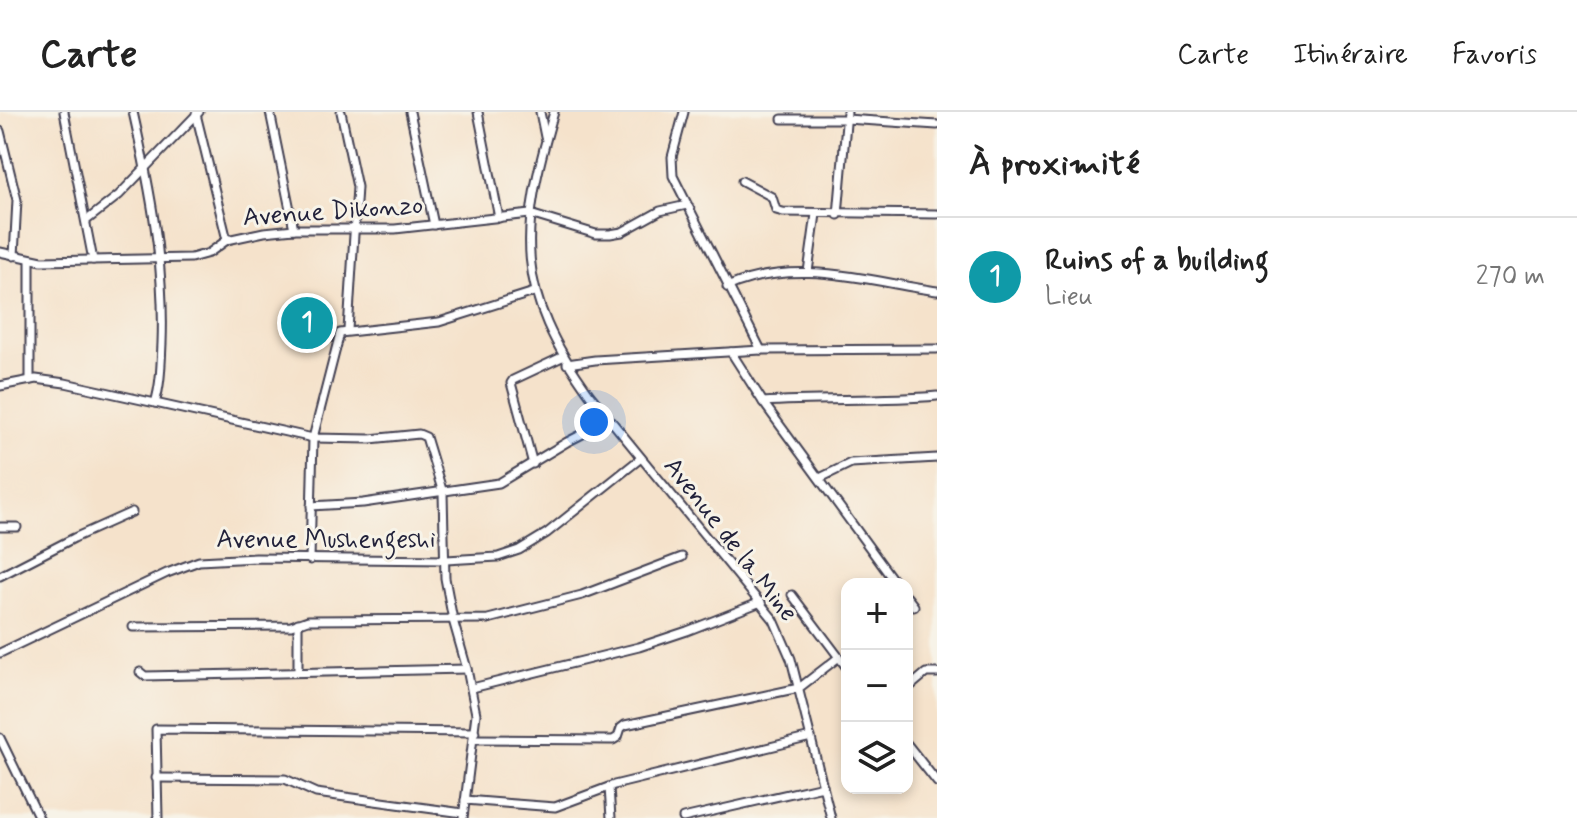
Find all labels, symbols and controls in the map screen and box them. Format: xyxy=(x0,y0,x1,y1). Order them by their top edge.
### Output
text: Carte xyxy=(40,31,137,80)
text: Carte xyxy=(1177,37,1249,74)
text: Itinéraire xyxy=(1293,37,1408,74)
text: Favoris xyxy=(1452,37,1537,74)
text: À proximité xyxy=(969,142,1140,187)
street label: Avenue Dikonzo xyxy=(242,189,424,235)
text: Ruins of a building xyxy=(1045,241,1269,280)
text: 1 xyxy=(989,260,1001,294)
text: 270 m xyxy=(1476,260,1545,294)
text: Lieu xyxy=(1045,280,1093,314)
pin: 1 xyxy=(281,293,333,353)
your location xyxy=(574,402,614,442)
street label: Avenue de la Mine xyxy=(655,451,805,629)
street label: Avenue Mushengeshi xyxy=(216,523,436,560)
map controls xyxy=(841,578,913,794)
button: + xyxy=(841,578,913,650)
button: − xyxy=(841,650,913,722)
button: layers xyxy=(841,722,913,794)

